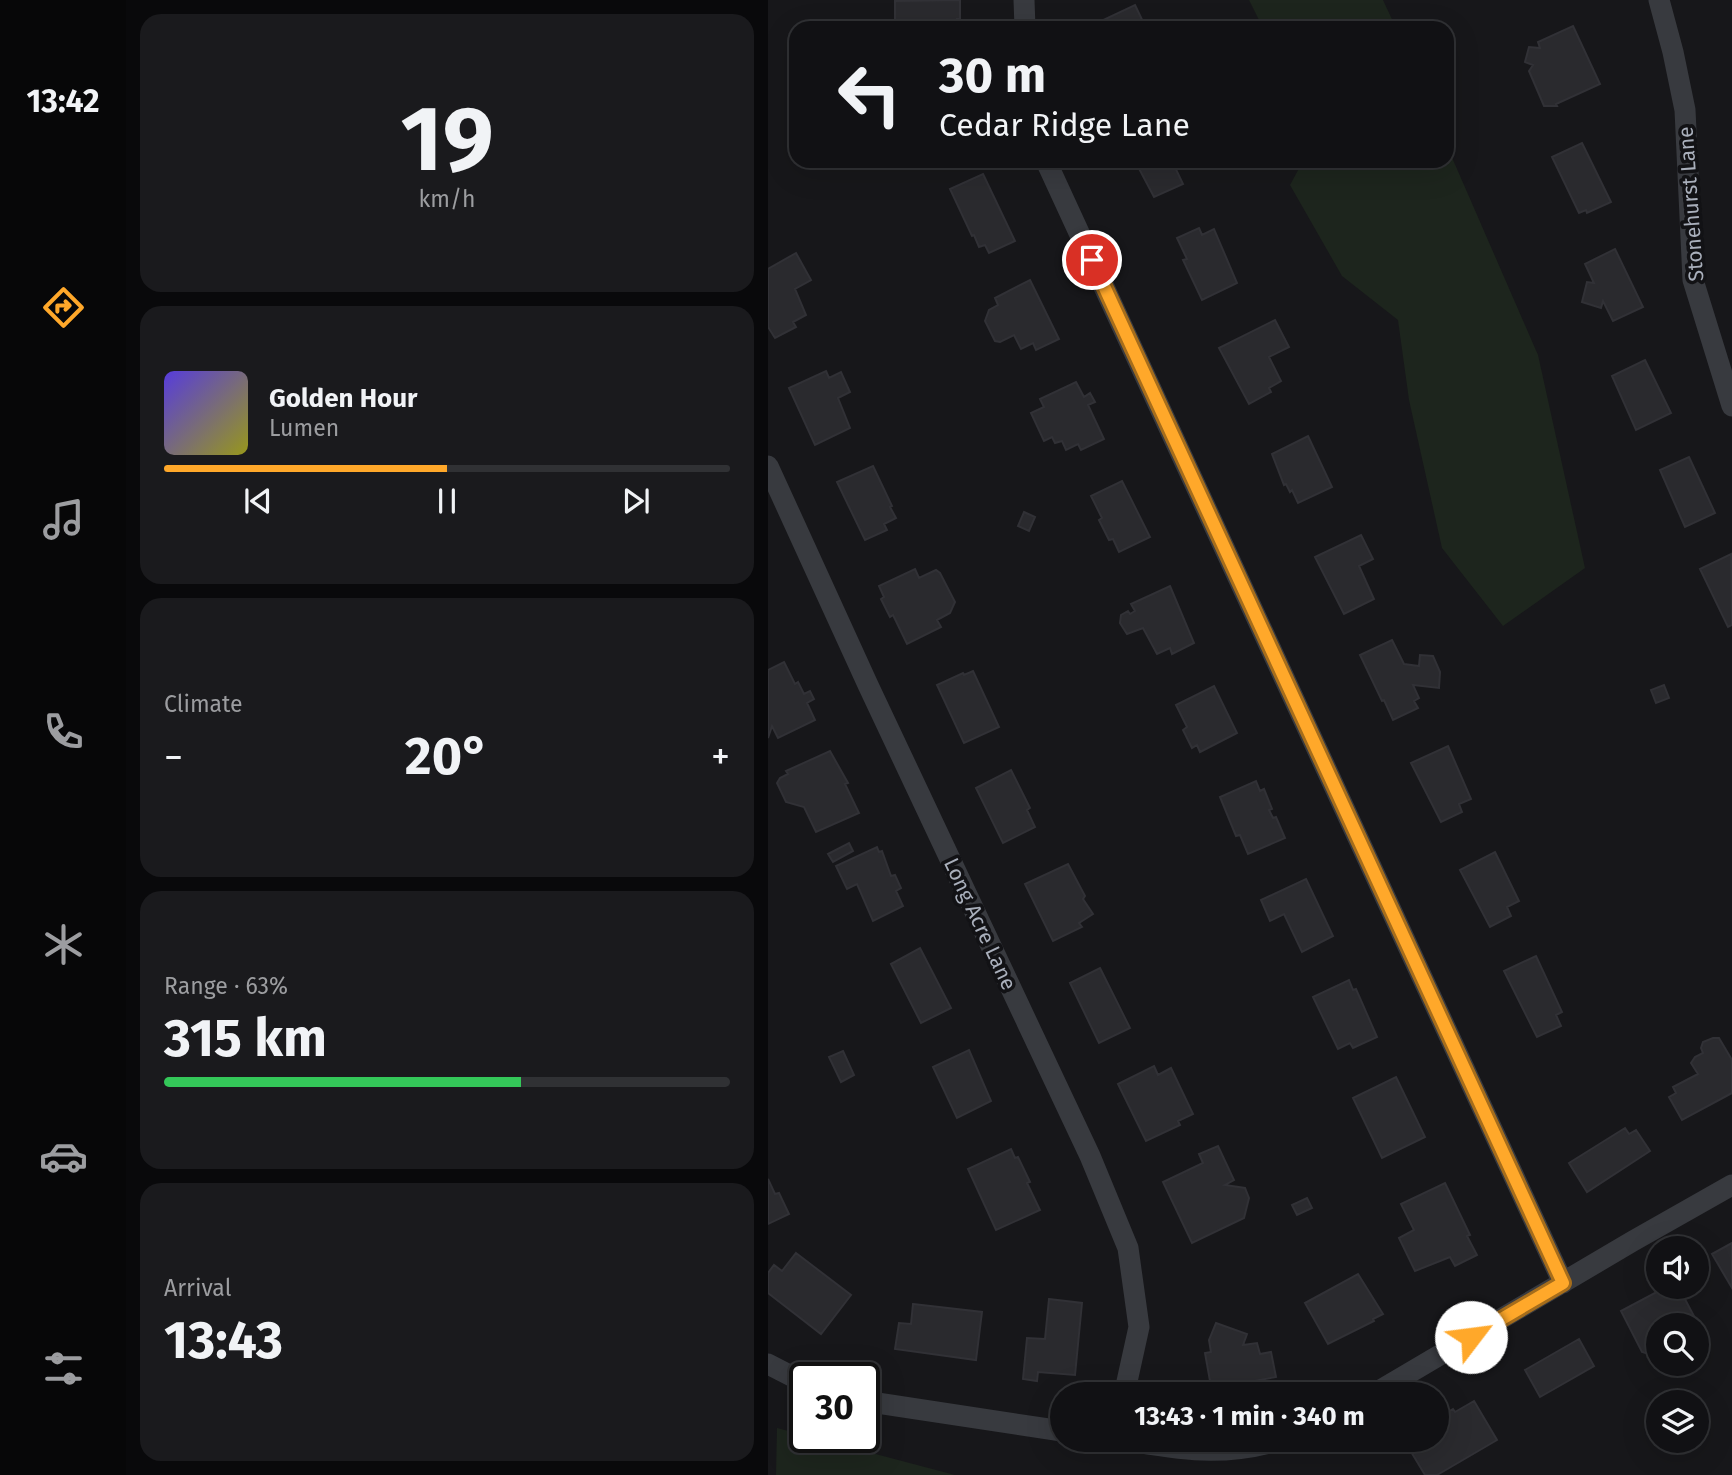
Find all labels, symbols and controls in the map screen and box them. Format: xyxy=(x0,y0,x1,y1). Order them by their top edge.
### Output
text: 30 m xyxy=(939,46,1046,105)
icon: left xyxy=(824,49,915,140)
text: 13:42 xyxy=(27,82,100,120)
text: 19 xyxy=(400,85,494,194)
text: Cedar Ridge Lane xyxy=(939,106,1190,144)
street label: Stonehurst Lane xyxy=(1673,126,1709,282)
text: km/h xyxy=(419,185,475,213)
pin xyxy=(1062,230,1122,290)
icon: arrive xyxy=(1073,241,1111,279)
icon: directions xyxy=(39,283,88,332)
text: Golden Hour xyxy=(269,383,417,414)
text: Lumen xyxy=(269,414,339,442)
icon: previous xyxy=(239,482,277,520)
icon: pause xyxy=(428,482,466,520)
icon: next xyxy=(617,482,655,520)
icon: music xyxy=(39,495,88,544)
text: Climate xyxy=(164,690,243,718)
icon: phone xyxy=(39,707,88,756)
text: 20° xyxy=(405,725,489,788)
text: − xyxy=(164,734,183,780)
text: + xyxy=(711,734,730,780)
street label: Long Acre Lane xyxy=(938,854,1022,994)
icon: climate xyxy=(39,920,88,969)
text: Range · 63% xyxy=(164,972,288,1000)
text: 315 km xyxy=(164,1007,327,1070)
icon: car xyxy=(39,1132,88,1181)
map controls xyxy=(1646,1236,1709,1453)
button: sound xyxy=(1646,1236,1709,1299)
text: Arrival xyxy=(164,1274,231,1302)
position arrow xyxy=(1434,1300,1508,1374)
text: 13:43 xyxy=(164,1309,283,1372)
button: search xyxy=(1646,1313,1709,1376)
icon: filters xyxy=(39,1344,88,1393)
speed limit sign: 30 xyxy=(789,1362,880,1453)
button: layers xyxy=(1646,1390,1709,1453)
text: 13:43 · 1 min · 340 m xyxy=(1134,1401,1365,1432)

